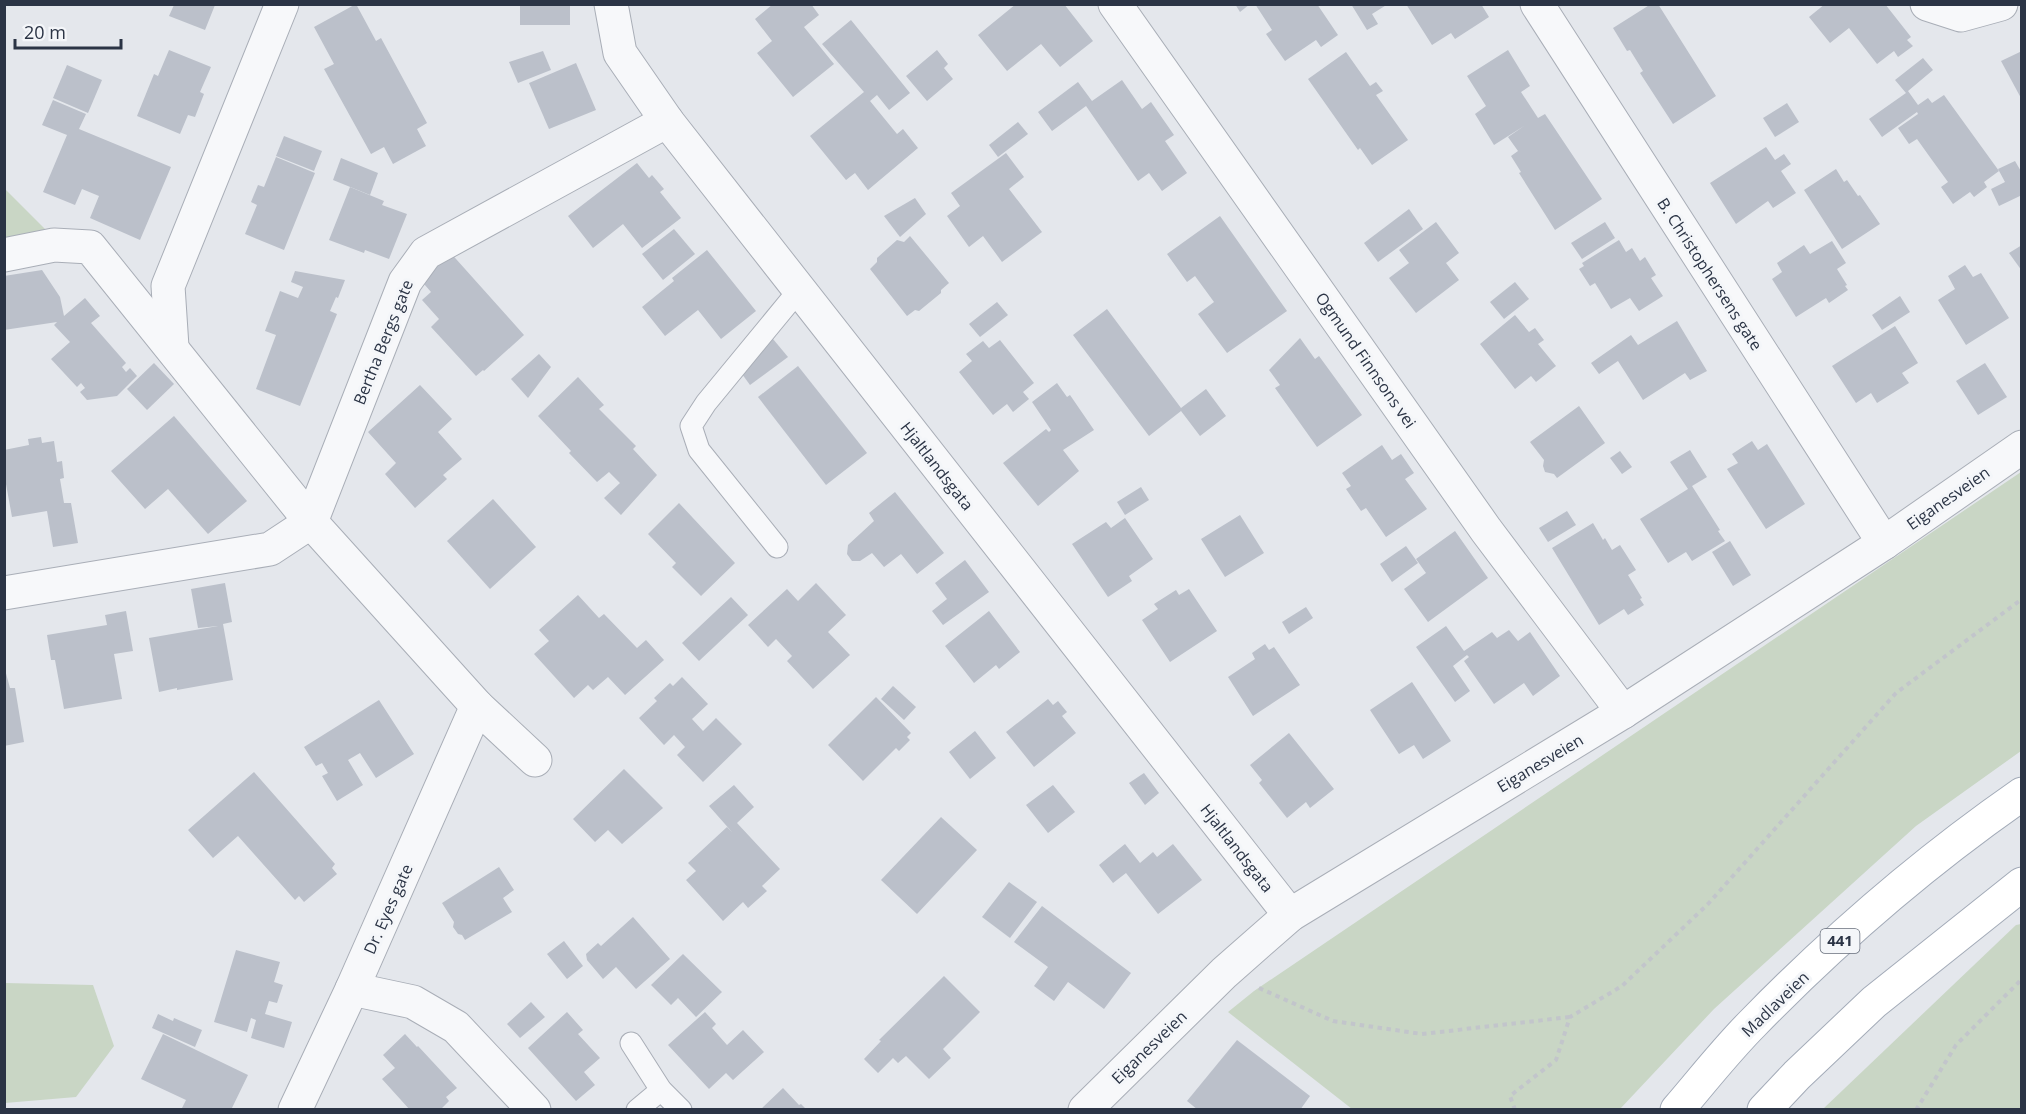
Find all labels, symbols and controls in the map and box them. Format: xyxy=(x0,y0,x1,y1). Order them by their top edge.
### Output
scale bar xyxy=(15,12,122,50)
text: 20 m xyxy=(24,20,66,44)
street label: B. Christophersens gate xyxy=(1652,193,1768,355)
street label: Bertha Bergs gate xyxy=(348,276,418,408)
street label: Ogmund Finnsons vei xyxy=(1311,288,1421,432)
street label: Hjaltlandsgata xyxy=(895,417,979,515)
street label: Eiganesveien xyxy=(1902,461,1994,535)
street label: Eiganesveien xyxy=(1493,729,1587,797)
street label: Hjaltlandsgata xyxy=(1195,799,1279,897)
street label: Dr. Eyes gate xyxy=(358,860,418,958)
road number: 441 xyxy=(1820,929,1860,953)
street label: Madlaveien xyxy=(1736,966,1814,1042)
street label: Eiganesveien xyxy=(1107,1005,1191,1089)

